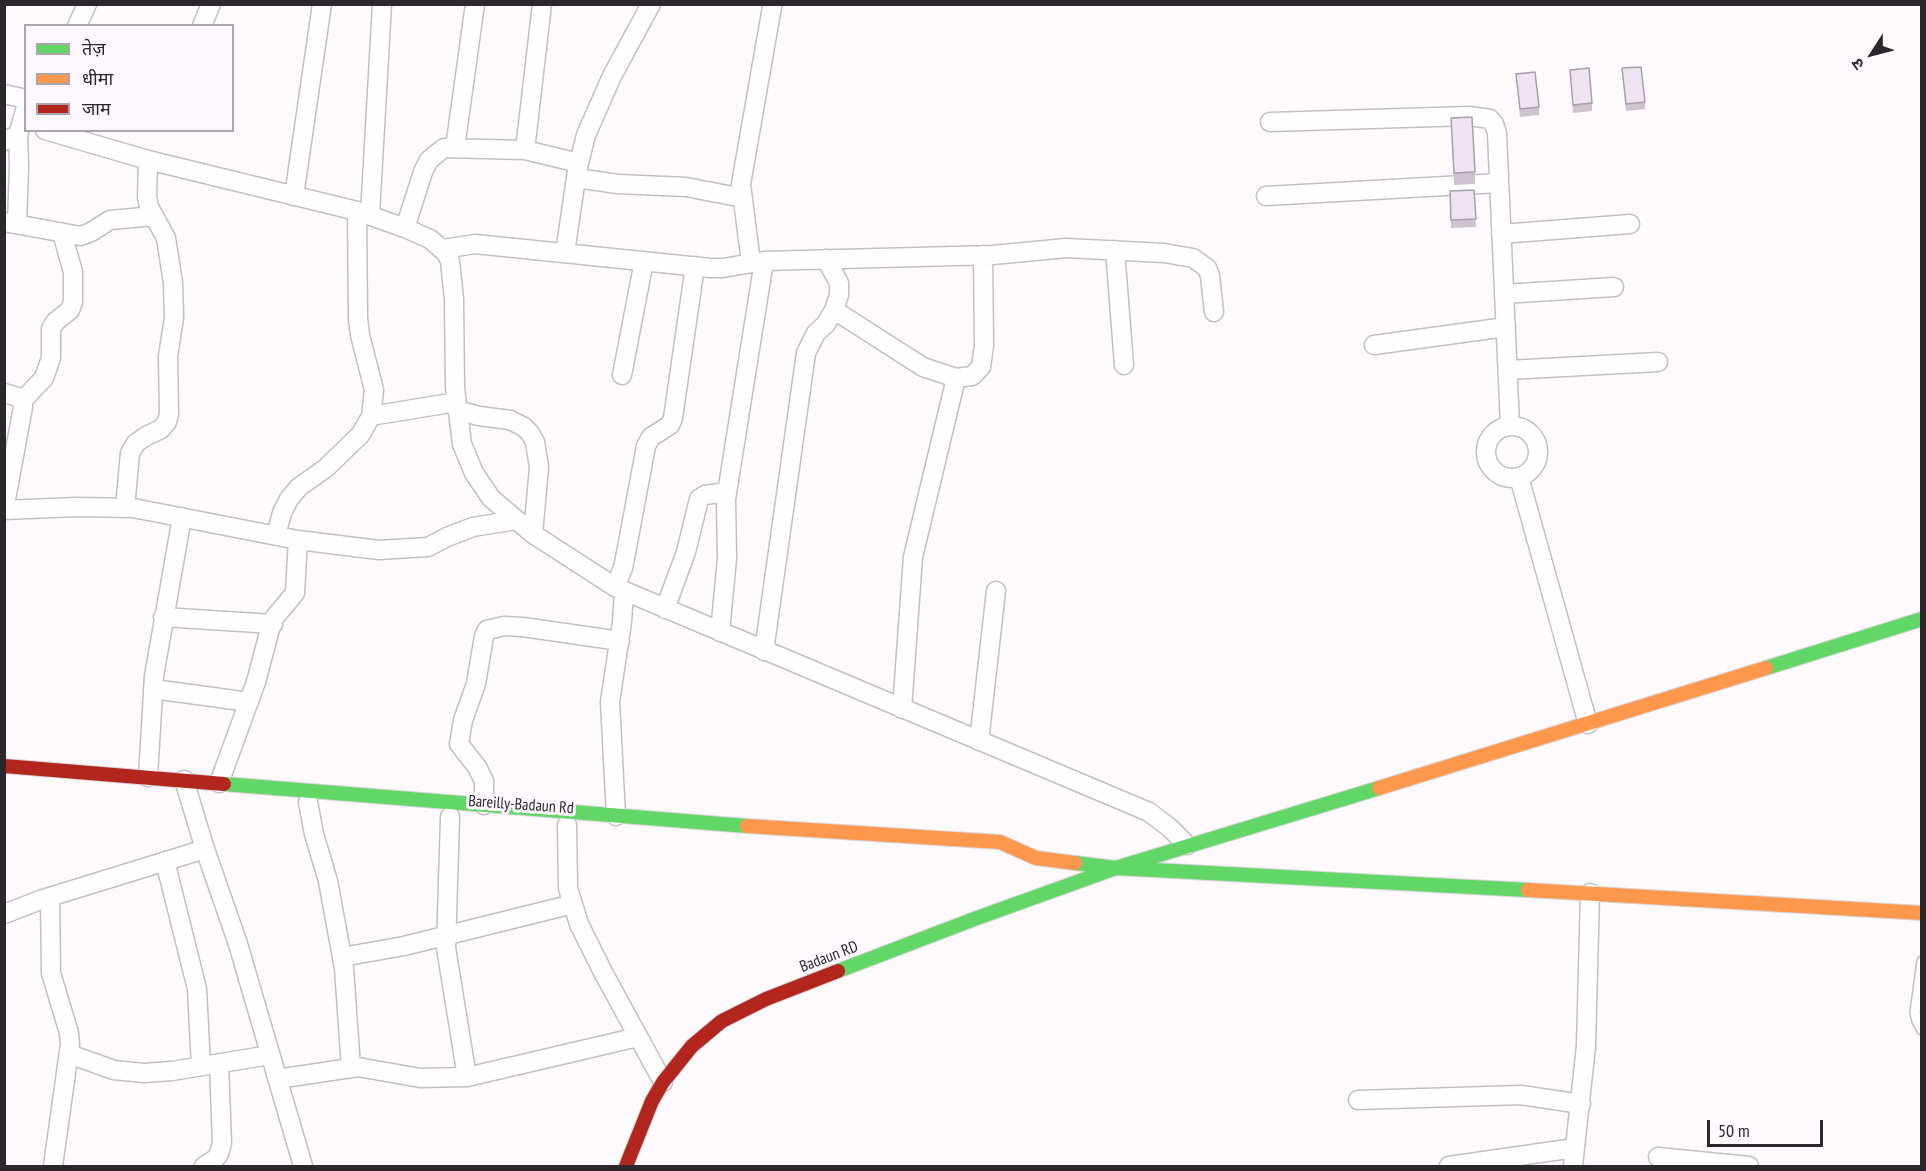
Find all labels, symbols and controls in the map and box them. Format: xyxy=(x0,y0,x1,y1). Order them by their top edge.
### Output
legend xyxy=(24,24,234,132)
north arrow xyxy=(1842,24,1902,84)
text: तेज़ xyxy=(82,37,106,60)
text: उ xyxy=(1847,55,1868,74)
text: धीमा xyxy=(82,67,113,90)
text: जाम xyxy=(82,97,111,120)
street label: Bareilly-Badaun Rd xyxy=(468,792,574,818)
street label: Badaun RD xyxy=(797,937,861,977)
scale bar xyxy=(1710,1108,1826,1146)
text: 50 m xyxy=(1718,1119,1750,1142)

